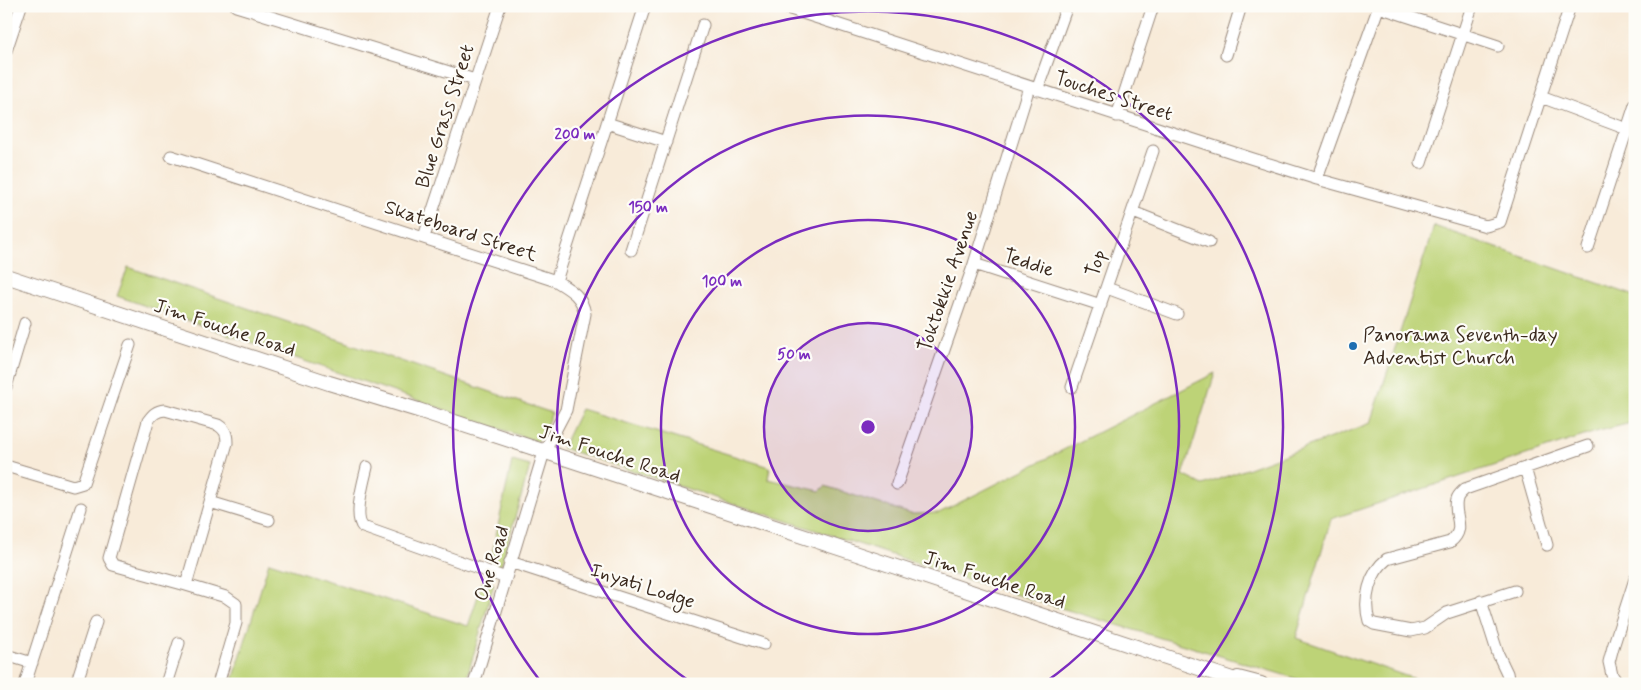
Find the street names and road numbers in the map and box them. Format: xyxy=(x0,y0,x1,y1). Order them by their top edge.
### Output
street label: Blue Grass Street xyxy=(409,41,481,192)
street label: Touches Street xyxy=(1051,65,1176,128)
street label: Skateboard Street xyxy=(381,194,541,269)
street label: Toktokkie Avenue xyxy=(912,207,985,356)
street label: Teddie xyxy=(999,242,1058,284)
street label: Top xyxy=(1079,246,1114,281)
street label: Jim Fouche Road xyxy=(150,293,299,364)
street label: Jim Fouche Road xyxy=(535,419,684,490)
street label: One Road xyxy=(468,522,517,605)
street label: Jim Fouche Road xyxy=(920,545,1069,616)
street label: Inyati Lodge xyxy=(587,557,698,617)

